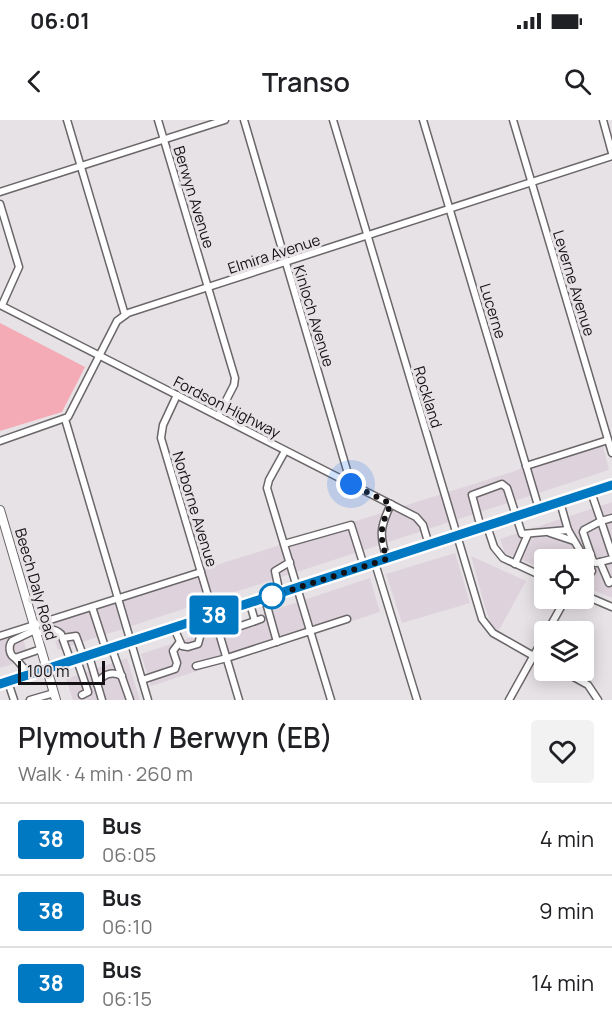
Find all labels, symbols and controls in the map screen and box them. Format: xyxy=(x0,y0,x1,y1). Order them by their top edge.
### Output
text: 06:01 xyxy=(30,6,90,36)
text: Transo xyxy=(262,63,350,100)
icon: back xyxy=(18,65,51,98)
icon: search xyxy=(561,65,594,98)
street label: Berwyn Avenue xyxy=(168,143,220,251)
street label: Leverne Avenue xyxy=(548,228,600,339)
street label: Elmira Avenue xyxy=(225,229,323,279)
street label: Kinloch Avenue xyxy=(289,263,339,370)
street label: Lucerne xyxy=(475,281,511,341)
street label: Rockland xyxy=(409,363,447,431)
street label: Fordson Highway xyxy=(170,371,284,443)
street label: Norborne Avenue xyxy=(167,449,223,570)
your location xyxy=(336,469,366,499)
street label: Beech Daly Road xyxy=(10,526,62,642)
map controls xyxy=(534,549,594,681)
button: locate xyxy=(534,549,594,609)
unlabelled marker xyxy=(259,583,285,609)
line badge: 38 xyxy=(187,596,241,634)
text: 38 xyxy=(201,601,227,629)
button: layers xyxy=(534,621,594,681)
scale bar xyxy=(18,658,105,686)
text: 100 m xyxy=(27,660,70,682)
text: Plymouth / Berwyn (EB) xyxy=(18,718,333,756)
button: heart xyxy=(531,720,594,783)
text: Walk · 4 min · 260 m xyxy=(18,760,193,787)
text: Bus xyxy=(102,811,142,841)
text: 4 min xyxy=(540,824,594,854)
text: 38 xyxy=(38,825,64,853)
text: 06:05 xyxy=(102,841,156,868)
text: Bus xyxy=(102,883,142,913)
text: 9 min xyxy=(539,896,594,926)
text: 38 xyxy=(38,897,64,925)
text: 06:10 xyxy=(102,913,153,940)
text: Bus xyxy=(102,955,142,985)
text: 14 min xyxy=(531,968,594,998)
text: 38 xyxy=(38,969,64,997)
text: 06:15 xyxy=(102,985,152,1012)

